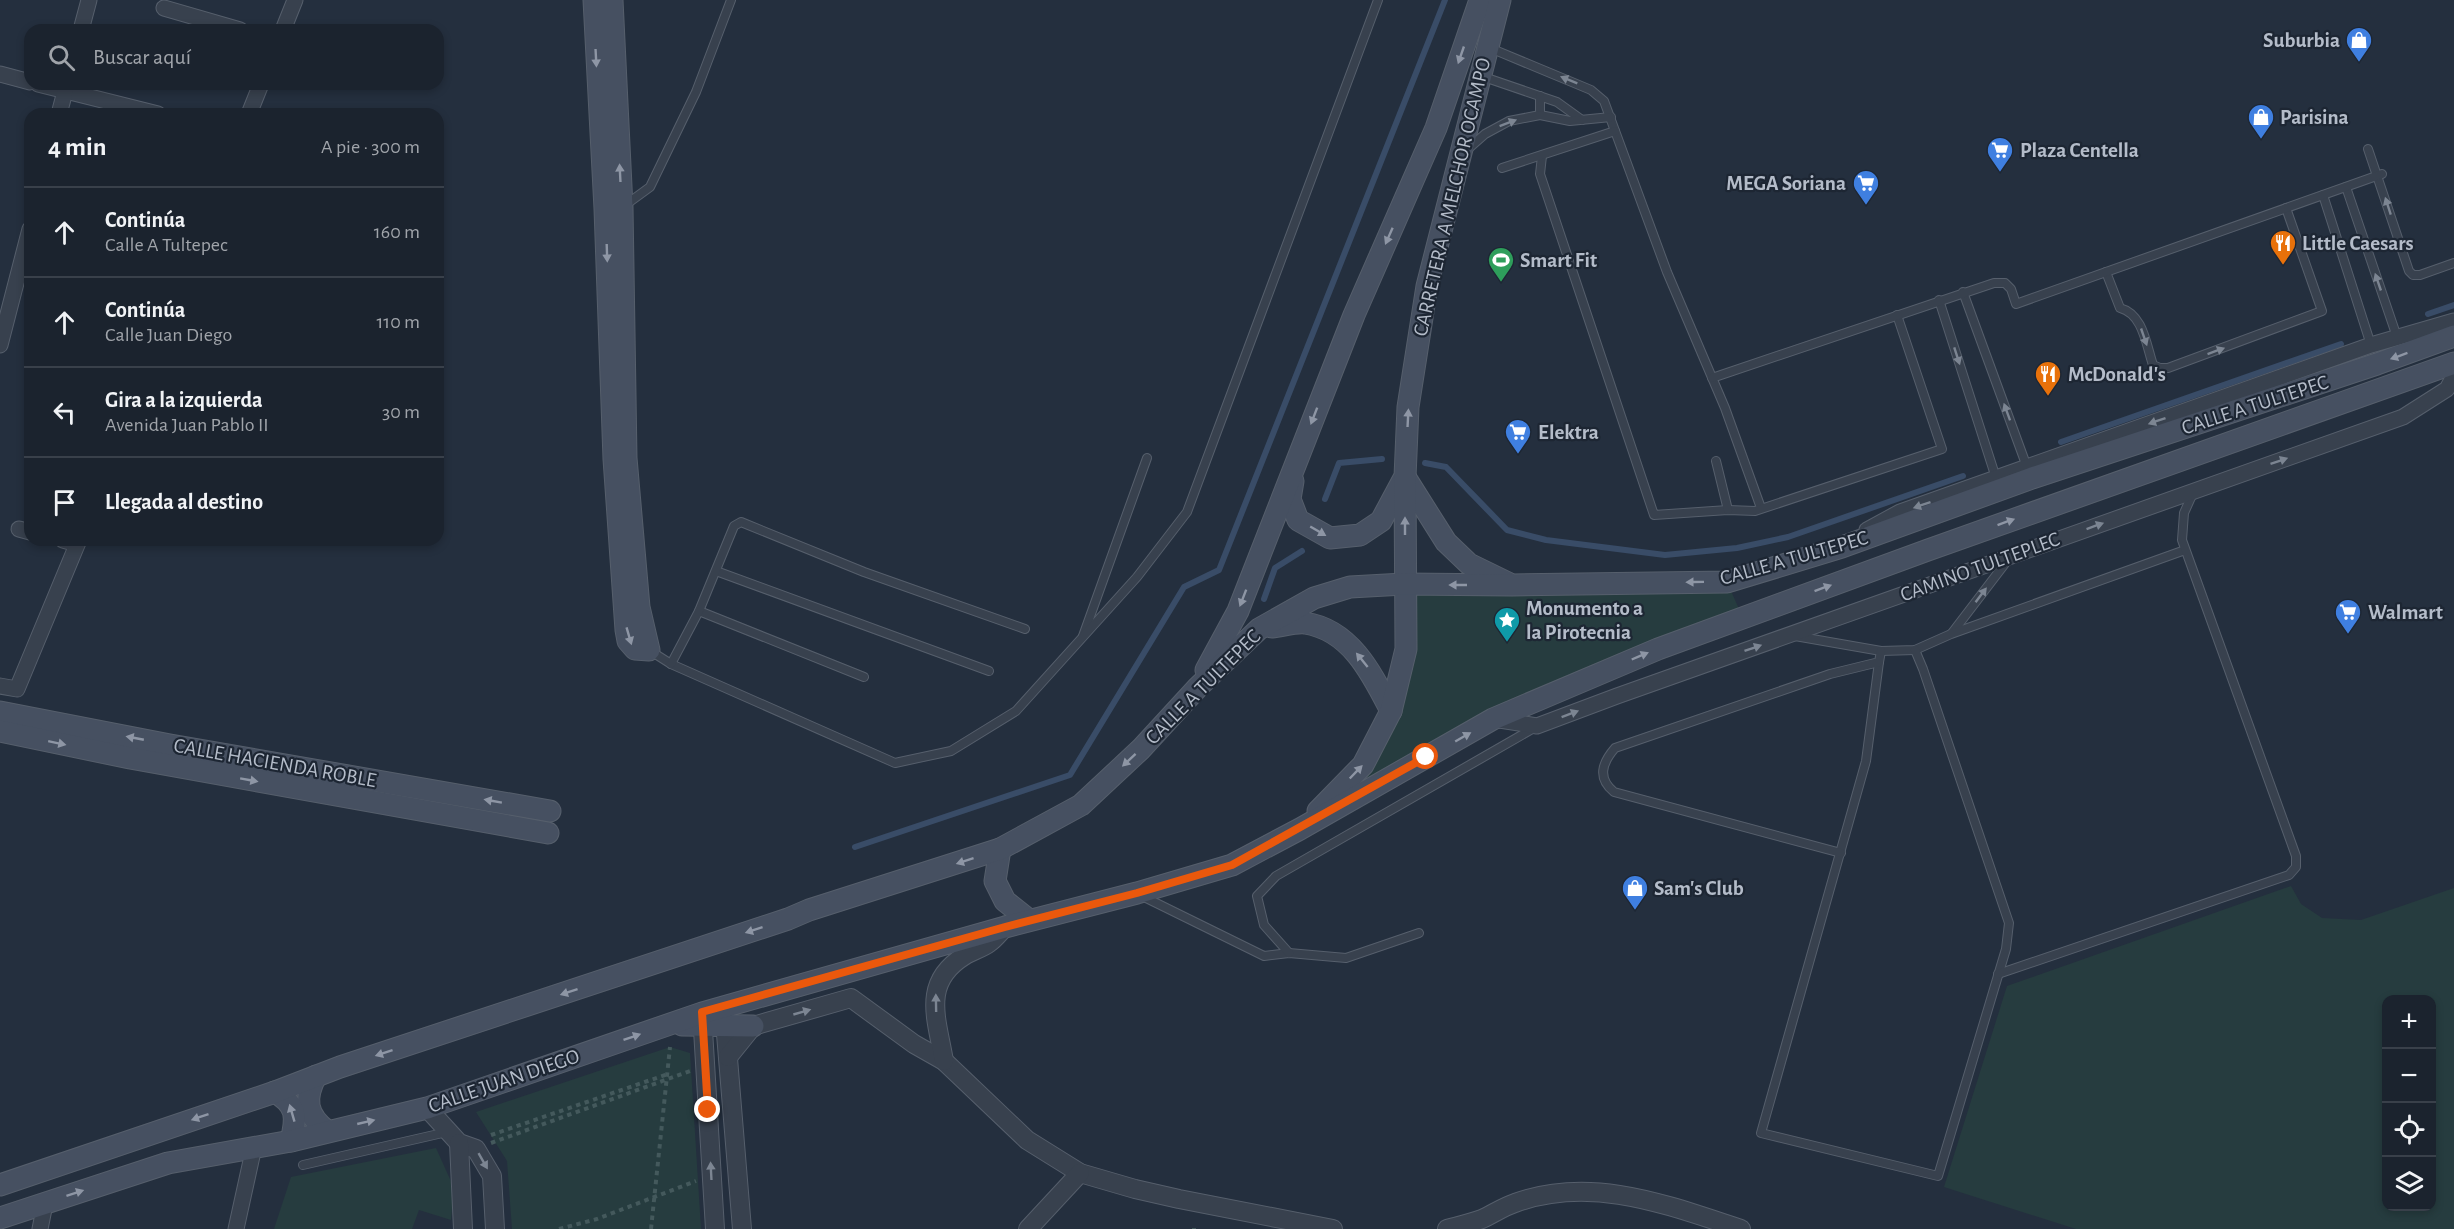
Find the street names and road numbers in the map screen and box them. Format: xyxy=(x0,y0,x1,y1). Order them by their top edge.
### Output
street label: CARRETERA A MELCHOR OCAMPO xyxy=(1410,56,1494,338)
street label: CALLE A TULTEPEC xyxy=(2179,371,2331,439)
street label: CALLE A TULTEPEC xyxy=(1718,527,1870,589)
street label: CAMINO TULTEPLEC xyxy=(1897,528,2063,606)
street label: CALLE A TULTEPEC xyxy=(1142,625,1265,748)
street label: CALLE HACIENDA ROBLE xyxy=(172,735,378,791)
street label: CALLE JUAN DIEGO xyxy=(426,1045,582,1117)

